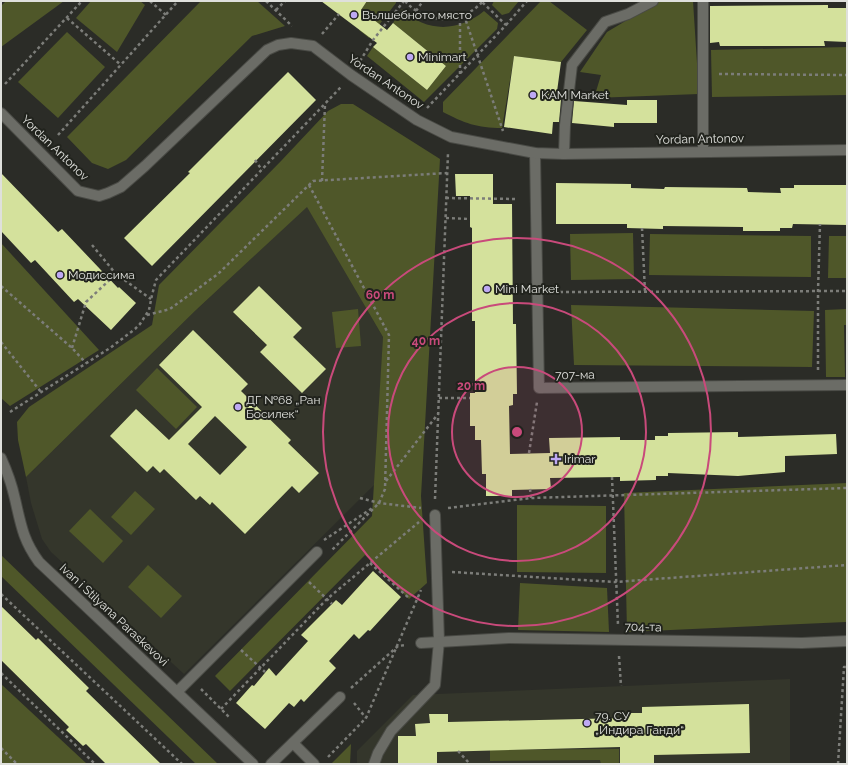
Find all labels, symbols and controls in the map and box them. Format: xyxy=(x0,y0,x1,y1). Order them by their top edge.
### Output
place label: Вълшебното място xyxy=(362,8,472,22)
marker: Вълшебното място xyxy=(349,10,359,20)
place label: Minimart xyxy=(418,50,467,64)
street label: Yordan Antonov xyxy=(346,52,427,113)
marker: Minimart xyxy=(405,52,415,62)
place label: KAM Market xyxy=(541,88,609,102)
marker: KAM Market xyxy=(528,90,538,100)
street label: Yordan Antonov xyxy=(18,112,92,184)
street label: Yordan Antonov xyxy=(656,131,745,147)
place label: Модиссима xyxy=(68,268,135,282)
marker: Модиссима xyxy=(55,270,65,280)
place label: Mini Market xyxy=(495,282,559,296)
marker: Mini Market xyxy=(482,284,492,294)
text: 60 m xyxy=(366,288,394,302)
text: 40 m xyxy=(412,334,440,348)
street label: 707-ма xyxy=(555,368,595,382)
text: 20 m xyxy=(457,379,485,393)
place label: ДГ №68 „Ран Босилек“ xyxy=(246,393,320,421)
marker: ДГ №68 „Ран Босилек“ xyxy=(233,402,243,412)
centre of rings xyxy=(510,425,524,439)
place label: Irimar xyxy=(564,452,596,466)
marker: Irimar xyxy=(551,454,561,464)
street label: Ivan i Stilyana Paraskevovi xyxy=(57,561,171,669)
street label: 704-та xyxy=(624,620,662,634)
place label: 79. СУ „Индира Ганди“ xyxy=(595,709,684,737)
marker: 79. СУ „Индира Ганди“ xyxy=(582,718,592,728)

